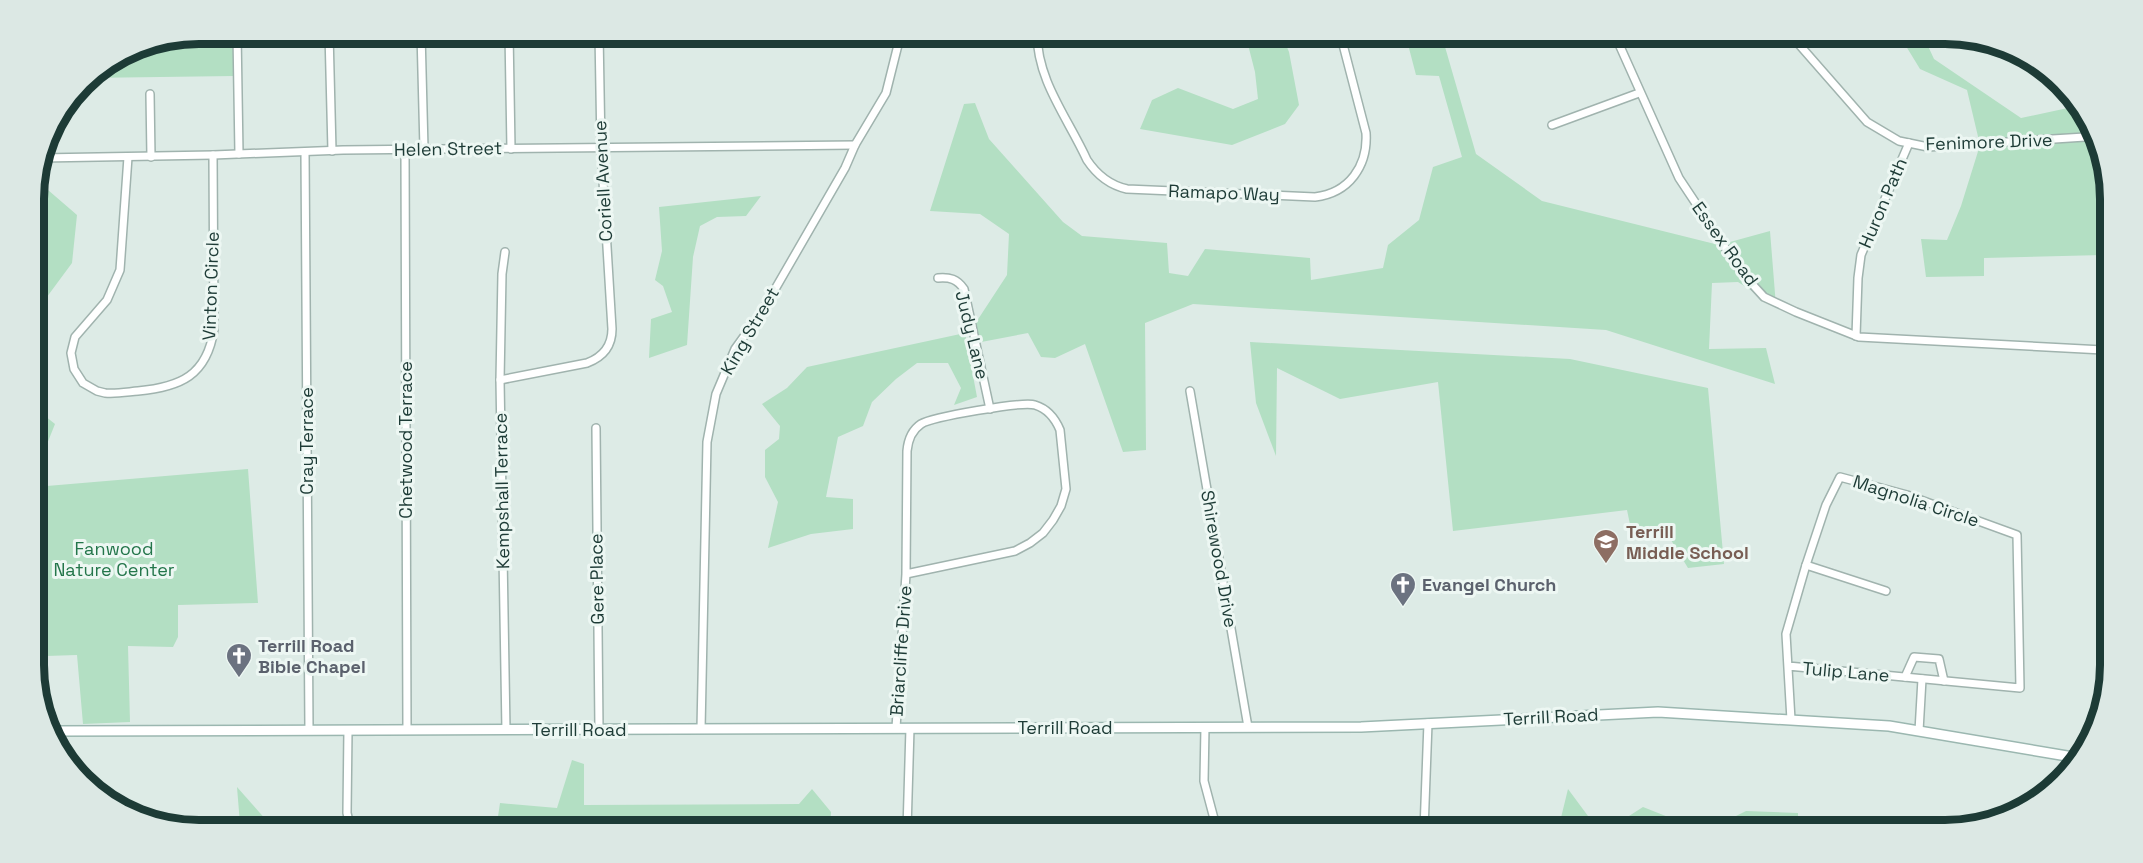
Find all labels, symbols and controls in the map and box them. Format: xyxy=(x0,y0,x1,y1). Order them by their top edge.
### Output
street label: Coriell Avenue xyxy=(588,120,617,242)
street label: Fenimore Drive xyxy=(1925,128,2053,155)
street label: Helen Street xyxy=(394,136,502,161)
street label: Huron Path xyxy=(1853,154,1912,251)
street label: Ramapo Way xyxy=(1168,179,1280,206)
street label: Essex Road xyxy=(1687,197,1764,290)
street label: Vinton Circle xyxy=(197,231,224,341)
street label: King Street xyxy=(715,283,784,379)
street label: Judy Lane xyxy=(950,288,995,381)
street label: Chetwood Terrace xyxy=(394,361,417,519)
street label: Cray Terrace xyxy=(295,387,318,495)
street label: Kempshall Terrace xyxy=(489,413,514,569)
street label: Magnolia Circle xyxy=(1850,469,1982,532)
street label: Shirewood Drive xyxy=(1196,488,1243,629)
place label: Terrill Middle School xyxy=(1626,520,1749,564)
school or university icon: Terrill Middle School xyxy=(1591,527,1621,565)
street label: Gere Place xyxy=(584,533,609,625)
park label: Fanwood Nature Center xyxy=(53,537,175,581)
church icon: Evangel Church xyxy=(1388,570,1418,608)
place label: Evangel Church xyxy=(1422,573,1556,596)
street label: Briarcliffe Drive xyxy=(884,585,917,717)
place label: Terrill Road Bible Chapel xyxy=(258,634,366,678)
church icon: Terrill Road Bible Chapel xyxy=(224,641,254,679)
street label: Tulip Lane xyxy=(1802,656,1890,687)
street label: Terrill Road xyxy=(1503,703,1599,730)
street label: Terrill Road xyxy=(1017,716,1113,739)
street label: Terrill Road xyxy=(531,718,627,741)

